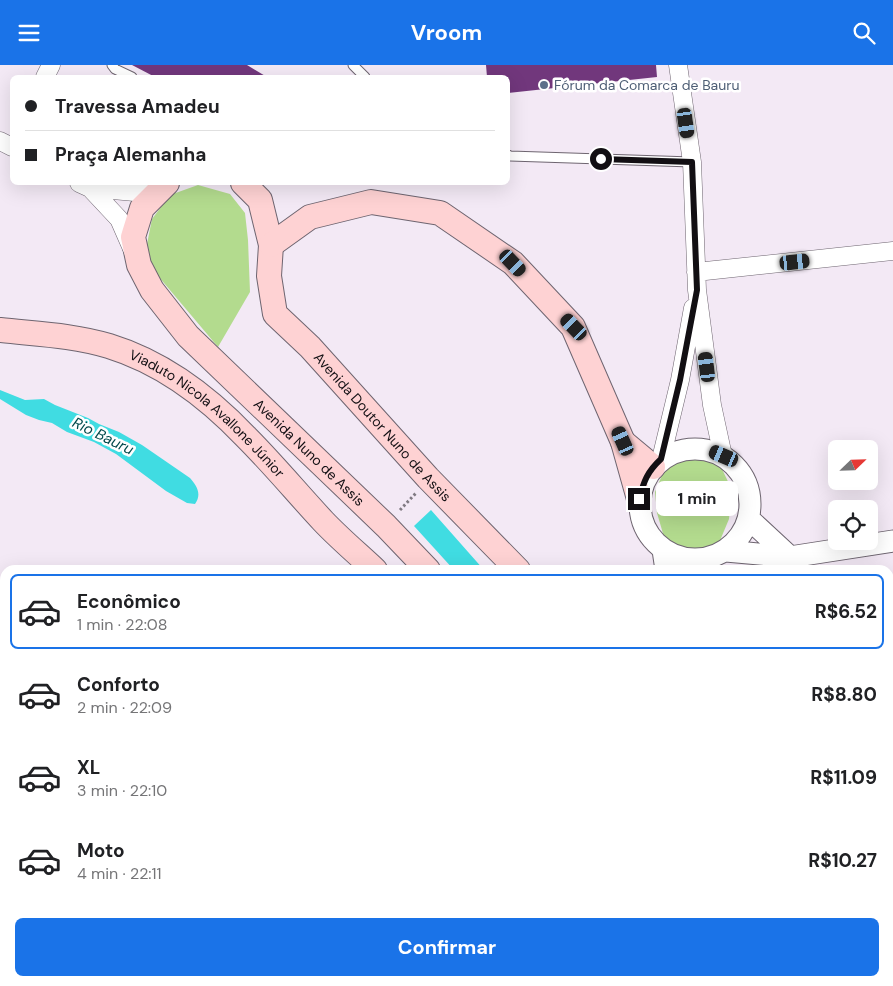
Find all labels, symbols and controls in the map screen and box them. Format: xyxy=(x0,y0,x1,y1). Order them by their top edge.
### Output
text: Vroom xyxy=(411,18,482,47)
icon: menu xyxy=(15,19,43,47)
icon: search xyxy=(850,19,878,47)
place label: Fórum da Comarca de Bauru xyxy=(554,76,739,94)
marker: Fórum da Comarca de Bauru xyxy=(538,79,550,91)
text: Travessa Amadeu xyxy=(55,94,220,119)
car xyxy=(676,107,695,139)
text: Praça Alemanha xyxy=(55,142,206,167)
route start xyxy=(590,148,612,170)
car xyxy=(497,247,528,279)
car xyxy=(779,253,810,271)
car xyxy=(558,311,589,343)
street label: Viaduto Nicola Avallone Júnior xyxy=(127,345,289,481)
street label: Avenida Doutor Nuno de Assis xyxy=(310,349,455,505)
car xyxy=(697,351,716,383)
street label: Avenida Nuno de Assis xyxy=(250,395,369,510)
water label: Rio Bauru xyxy=(69,413,137,460)
car xyxy=(610,424,635,458)
north arrow xyxy=(828,440,878,490)
map controls xyxy=(828,440,878,550)
car xyxy=(707,443,740,469)
callout: 1 min xyxy=(656,481,739,517)
route end xyxy=(628,488,650,510)
text: 1 min xyxy=(678,488,716,509)
button: locate xyxy=(828,500,878,550)
icon: car xyxy=(17,589,62,634)
text: Econômico xyxy=(77,589,181,614)
text: R$6.52 xyxy=(815,599,877,624)
text: 1 min · 22:08 xyxy=(77,614,168,635)
icon: car xyxy=(17,672,62,717)
text: Conforto xyxy=(77,672,160,697)
text: R$8.80 xyxy=(811,682,877,707)
text: 2 min · 22:09 xyxy=(77,697,172,718)
icon: car xyxy=(17,755,62,800)
text: XL xyxy=(77,755,100,780)
text: R$11.09 xyxy=(810,765,877,790)
text: 3 min · 22:10 xyxy=(77,780,167,801)
icon: car xyxy=(17,838,62,883)
text: Moto xyxy=(77,838,125,863)
text: R$10.27 xyxy=(808,848,877,873)
text: 4 min · 22:11 xyxy=(77,863,162,884)
button: Confirmar xyxy=(15,918,879,976)

